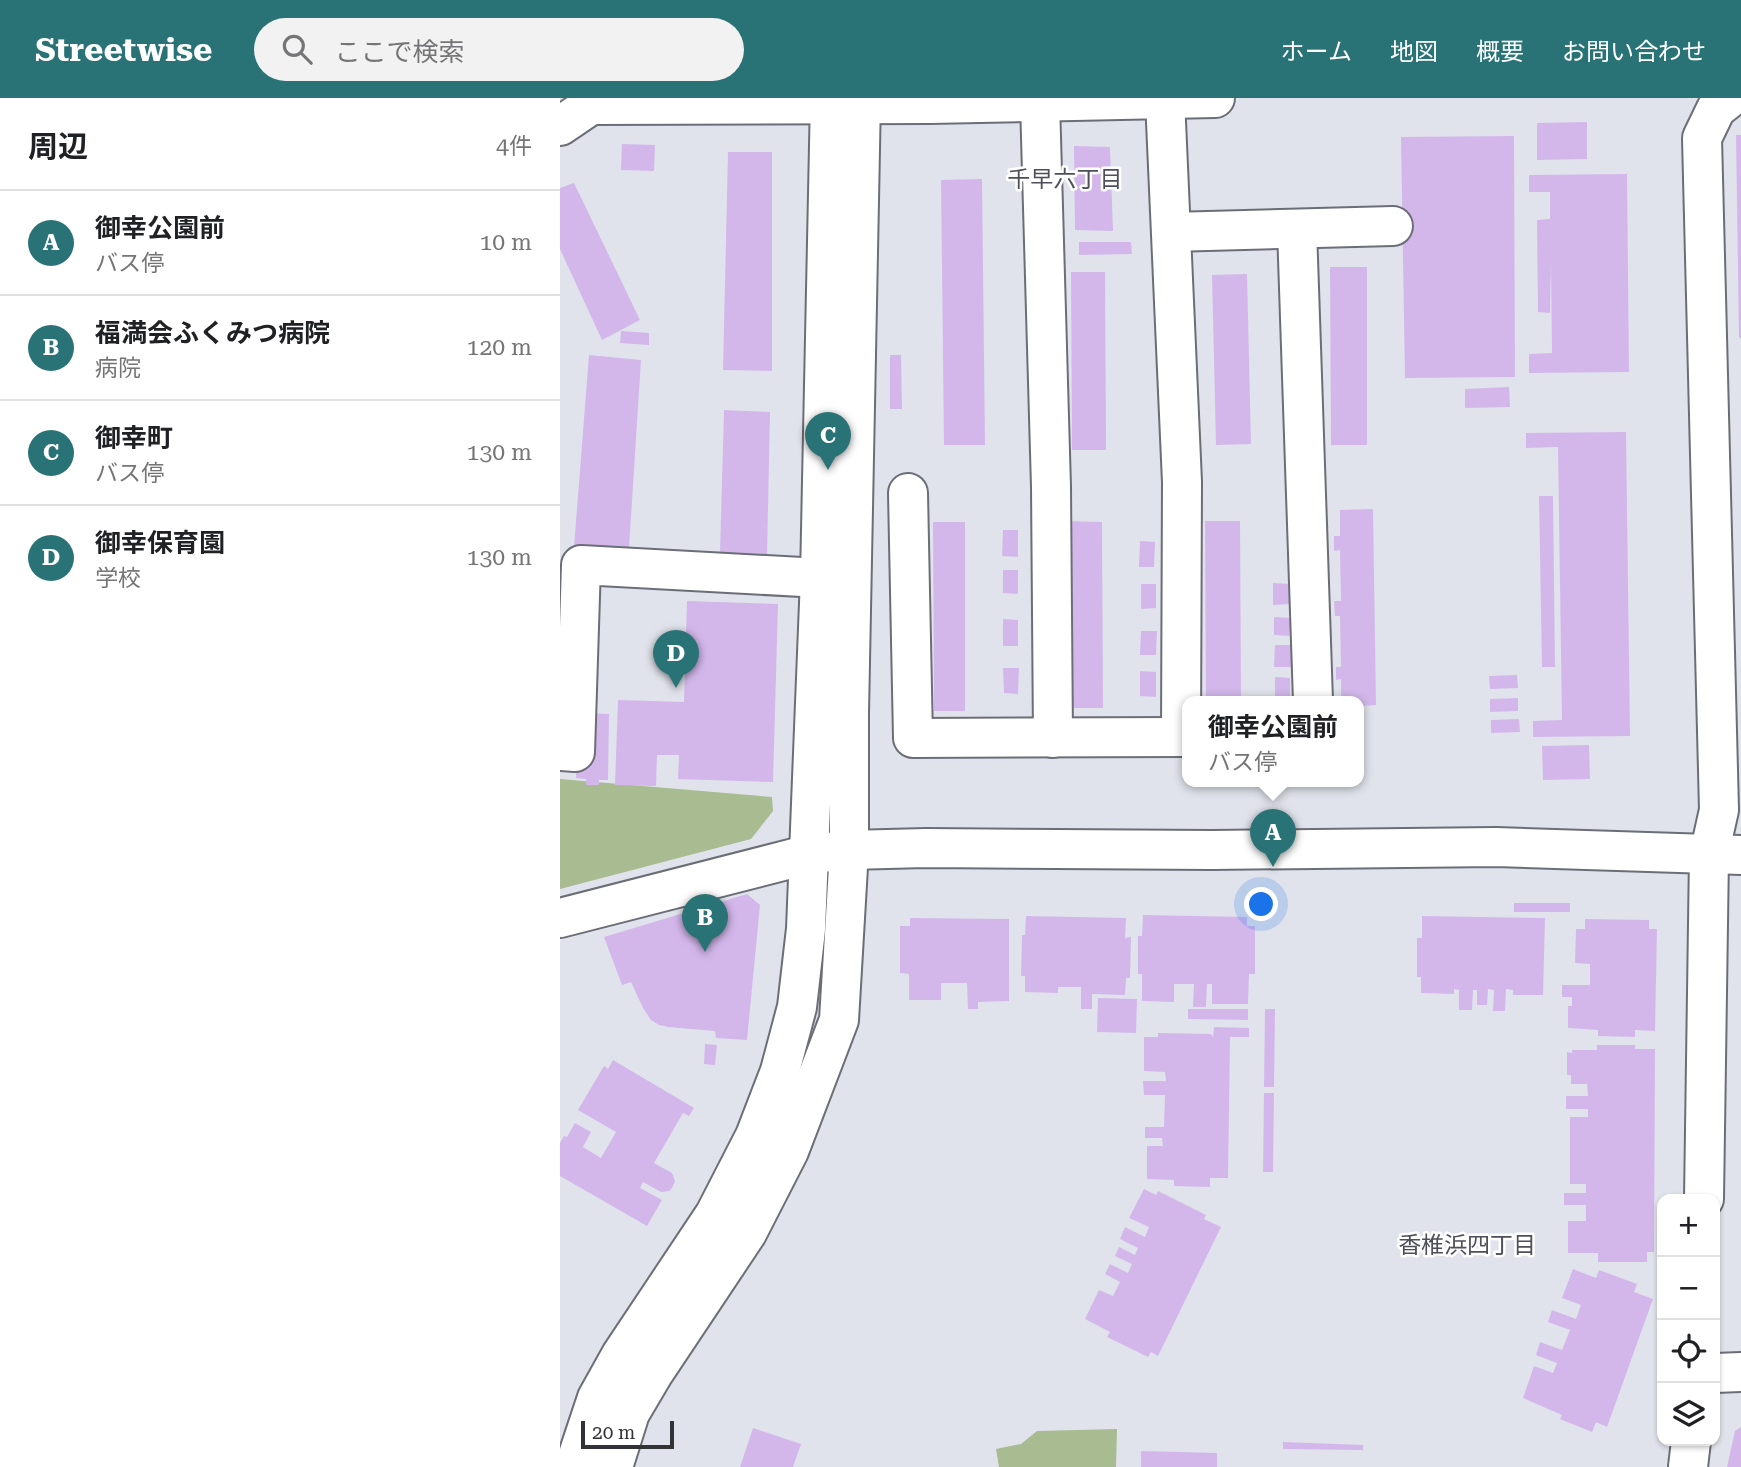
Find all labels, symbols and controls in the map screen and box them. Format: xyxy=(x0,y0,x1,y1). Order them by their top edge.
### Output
search box xyxy=(254,18,744,81)
text: Streetwise xyxy=(35,30,212,69)
icon: search xyxy=(278,30,316,68)
text: ここで検索 xyxy=(334,37,464,67)
text: ホーム xyxy=(1281,38,1352,66)
text: 地図 xyxy=(1390,38,1438,66)
text: 概要 xyxy=(1476,38,1524,66)
text: お問い合わせ xyxy=(1562,38,1706,66)
text: 周辺 xyxy=(28,129,88,164)
text: 4件 xyxy=(496,133,532,160)
district label: 千早六丁目 xyxy=(1008,166,1123,193)
text: 御幸公園前 xyxy=(95,213,225,243)
text: A xyxy=(43,229,59,256)
text: 10 m xyxy=(479,229,532,256)
text: バス停 xyxy=(95,250,164,277)
text: 福満会ふくみつ病院 xyxy=(95,318,330,348)
text: B xyxy=(43,334,59,361)
text: 120 m xyxy=(467,334,532,361)
text: 病院 xyxy=(95,355,141,382)
pin: C xyxy=(805,412,851,470)
text: 御幸町 xyxy=(95,423,173,453)
text: C xyxy=(43,439,59,466)
text: 130 m xyxy=(467,439,532,466)
text: バス停 xyxy=(95,460,164,487)
text: 御幸保育園 xyxy=(95,528,225,558)
text: D xyxy=(42,544,60,571)
text: 130 m xyxy=(467,544,532,571)
text: 学校 xyxy=(95,565,141,592)
pin: D xyxy=(653,630,699,688)
popup xyxy=(1182,696,1364,787)
text: 御幸公園前 xyxy=(1208,712,1338,742)
text: バス停 xyxy=(1208,749,1277,776)
pin: A xyxy=(1250,809,1296,867)
your location xyxy=(1244,887,1278,921)
pin: B xyxy=(682,894,728,952)
map controls xyxy=(1657,1194,1720,1446)
button: + xyxy=(1657,1194,1720,1257)
district label: 香椎浜四丁目 xyxy=(1398,1232,1536,1259)
button: − xyxy=(1657,1257,1720,1320)
button: locate xyxy=(1657,1320,1720,1383)
button: layers xyxy=(1657,1383,1720,1446)
scale bar xyxy=(581,1418,674,1450)
text: 20 m xyxy=(592,1421,635,1444)

